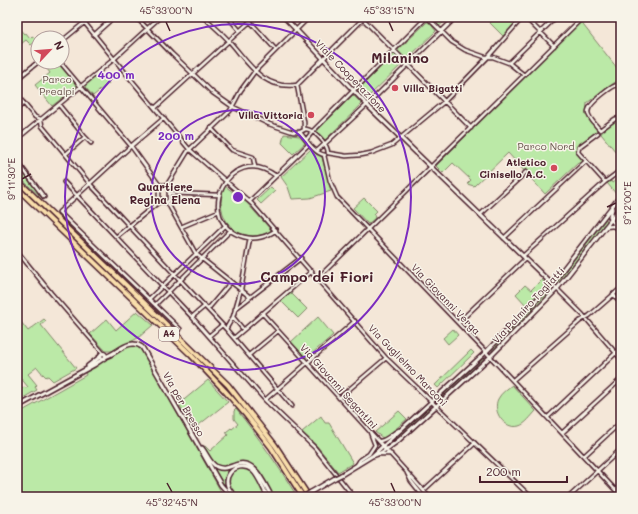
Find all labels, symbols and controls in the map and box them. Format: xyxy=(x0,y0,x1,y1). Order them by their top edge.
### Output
text: 45°33'00"N xyxy=(140,3,192,17)
text: 45°33'15"N xyxy=(364,3,414,17)
north arrow xyxy=(30,30,70,70)
street label: Viale Cooperazione xyxy=(312,36,390,116)
text: N xyxy=(51,38,68,52)
district label: Milanino xyxy=(371,48,429,67)
text: 400 m xyxy=(98,66,134,82)
park label: Parco Prealpi xyxy=(39,72,75,98)
place label: Villa Bigatti xyxy=(403,81,463,95)
marker: Villa Bigatti xyxy=(390,83,400,93)
place label: Villa Vittoria xyxy=(238,108,303,122)
marker: Villa Vittoria xyxy=(306,110,316,120)
text: 200 m xyxy=(158,127,194,143)
park label: Parco Nord xyxy=(517,139,575,153)
place label: Atletico Cinisello A.C. xyxy=(479,155,546,181)
text: 9°11'30"E xyxy=(4,158,18,200)
marker: Atletico Cinisello A.C. xyxy=(549,163,559,173)
district label: Quartiere Regina Elena xyxy=(129,179,201,207)
text: 9°12'00"E xyxy=(620,181,634,225)
centre of rings xyxy=(231,190,245,204)
street label: Via Giovanni Verga xyxy=(408,260,484,338)
street label: Via Palmiro Togliatti xyxy=(489,264,567,346)
district label: Campo dei Fiori xyxy=(260,267,374,286)
street label: Via Guglielmo Marconi xyxy=(365,321,451,409)
road number: A4 xyxy=(159,327,179,341)
street label: Via Giovanni Segantini xyxy=(297,341,381,431)
street label: Via per Bresso xyxy=(160,369,208,439)
scale bar xyxy=(480,458,567,484)
text: 200 m xyxy=(486,463,521,479)
text: 45°32'45"N xyxy=(146,495,198,509)
text: 45°33'00"N xyxy=(369,495,421,509)

